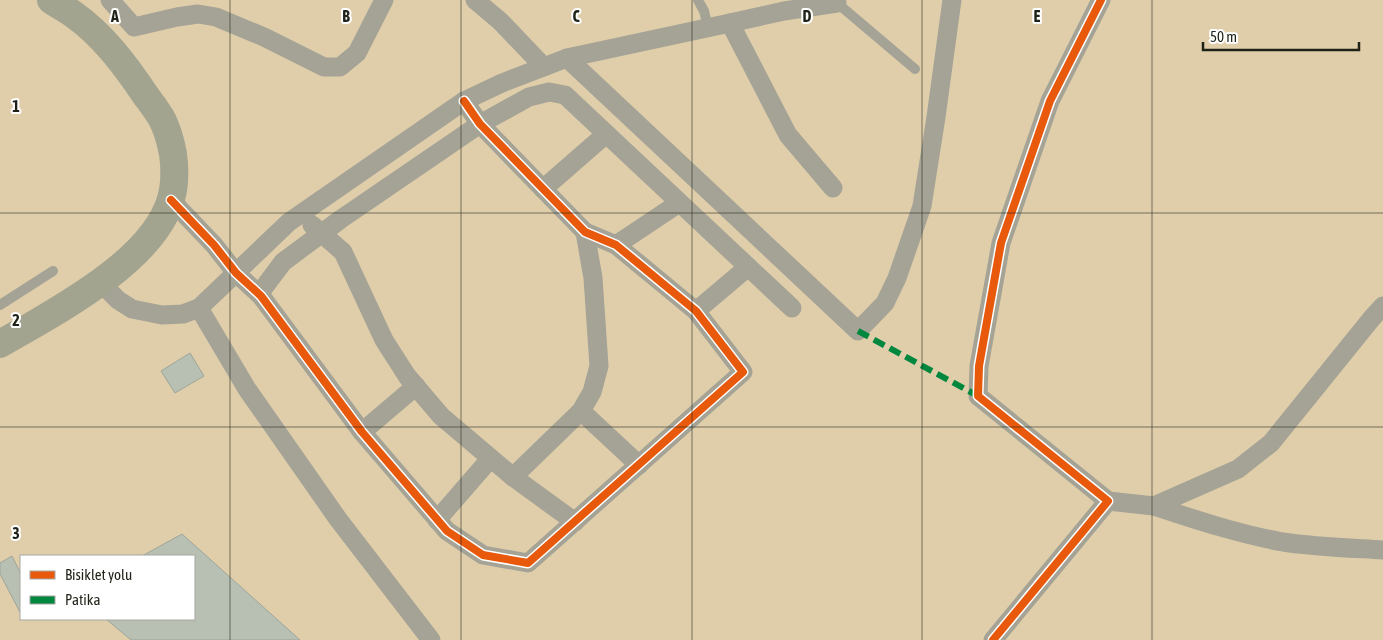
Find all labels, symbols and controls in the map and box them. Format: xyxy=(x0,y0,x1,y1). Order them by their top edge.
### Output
text: A xyxy=(110,7,119,25)
text: B xyxy=(342,7,350,25)
text: C xyxy=(572,7,580,25)
text: D xyxy=(803,7,812,25)
text: E xyxy=(1034,7,1041,25)
scale bar xyxy=(1203,20,1359,52)
text: 50 m xyxy=(1210,28,1237,45)
text: 1 xyxy=(12,97,20,115)
text: 2 xyxy=(12,311,20,329)
text: 3 xyxy=(12,524,20,542)
legend xyxy=(20,555,195,620)
text: Bisiklet yolu xyxy=(65,566,132,583)
text: Patika xyxy=(65,591,100,608)

